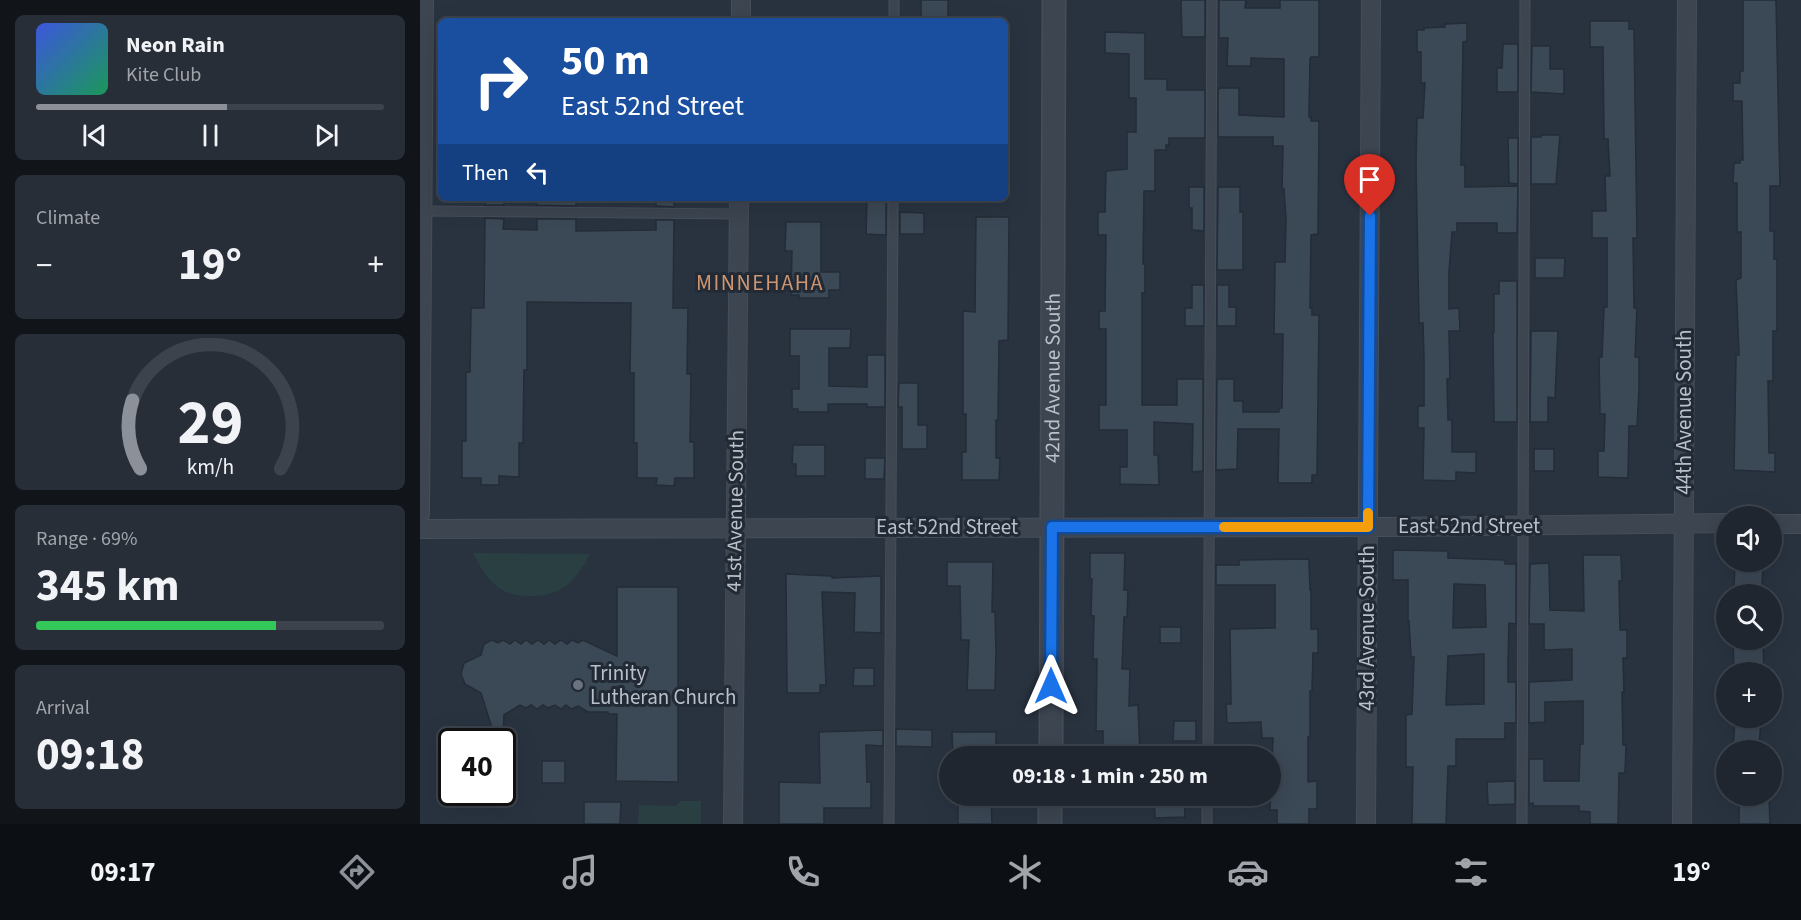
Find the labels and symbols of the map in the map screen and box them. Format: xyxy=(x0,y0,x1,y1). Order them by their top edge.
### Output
pin xyxy=(1344,154,1395,216)
district label: MINNEHAHA xyxy=(696,267,824,299)
street label: 42nd Avenue South xyxy=(1037,293,1068,463)
street label: 44th Avenue South xyxy=(1669,329,1699,495)
street label: 41st Avenue South xyxy=(719,430,751,592)
street label: East 52nd Street xyxy=(1398,511,1540,541)
street label: East 52nd Street xyxy=(876,512,1018,542)
street label: 43rd Avenue South xyxy=(1352,545,1382,711)
position arrow xyxy=(1019,654,1083,718)
place label: Trinity Lutheran Church xyxy=(590,658,736,712)
marker: Trinity Lutheran Church xyxy=(571,678,585,692)
speed limit sign: 40 xyxy=(438,728,516,806)

